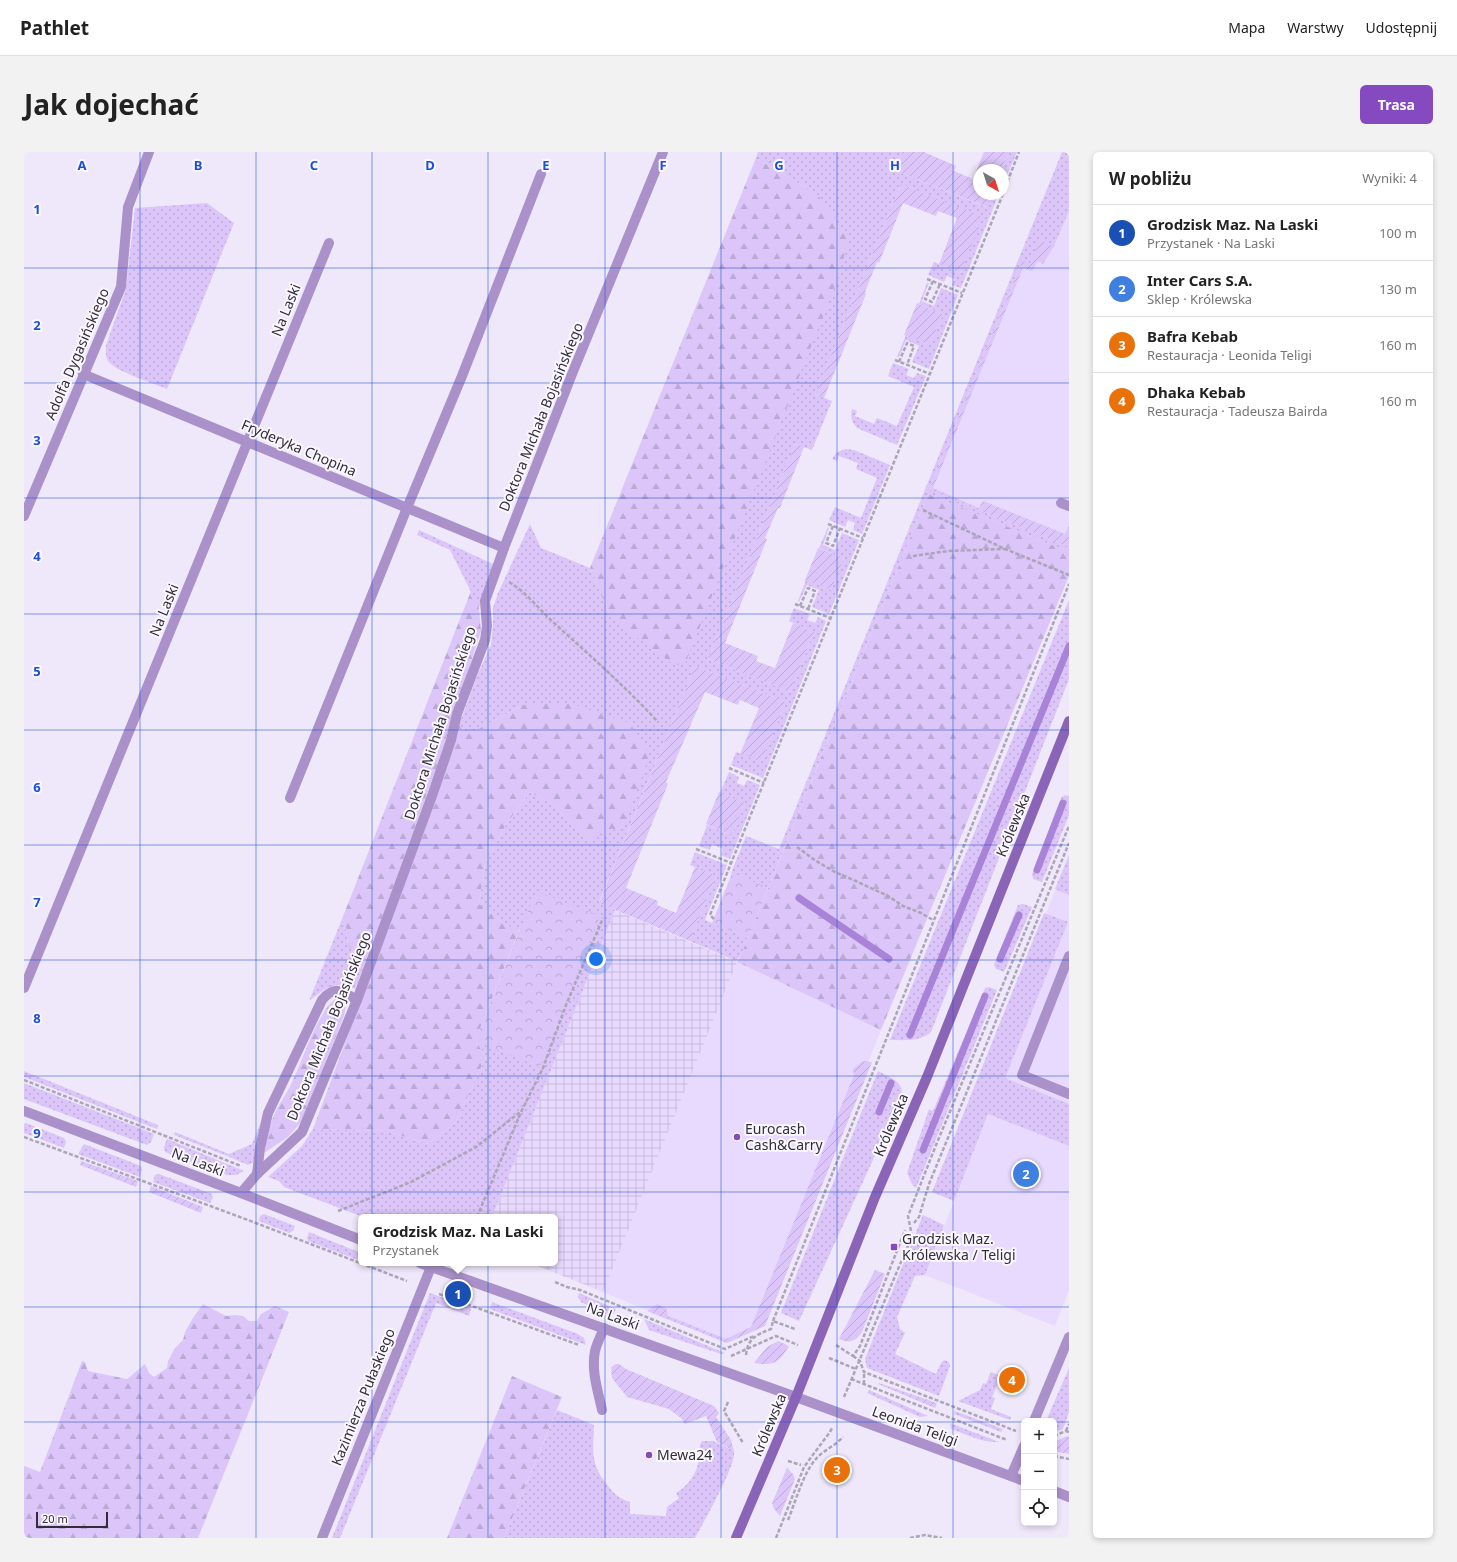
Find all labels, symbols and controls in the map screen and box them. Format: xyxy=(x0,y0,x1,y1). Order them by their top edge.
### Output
text: Pathlet xyxy=(20,15,89,41)
text: Mapa xyxy=(1228,18,1265,37)
text: Warstwy xyxy=(1287,18,1344,37)
text: Udostępnij xyxy=(1366,18,1437,37)
text: Jak dojechać xyxy=(24,85,199,123)
button: Trasa xyxy=(1360,85,1433,124)
text: A xyxy=(78,156,87,174)
text: B xyxy=(194,156,202,174)
text: C xyxy=(310,156,318,174)
text: D xyxy=(425,156,435,174)
text: E xyxy=(542,156,550,174)
text: F xyxy=(659,156,667,174)
text: G xyxy=(774,156,784,174)
text: H xyxy=(890,156,900,174)
north arrow xyxy=(973,164,1009,200)
text: W pobliżu xyxy=(1109,167,1192,190)
text: Wyniki: 4 xyxy=(1362,169,1417,187)
text: 1 xyxy=(33,200,41,218)
text: Grodzisk Maz. Na Laski xyxy=(1147,214,1318,234)
text: 1 xyxy=(1118,224,1126,242)
text: 100 m xyxy=(1379,224,1417,242)
text: Przystanek · Na Laski xyxy=(1147,234,1275,252)
text: Inter Cars S.A. xyxy=(1147,270,1252,290)
text: 2 xyxy=(1118,280,1126,298)
text: 130 m xyxy=(1379,280,1417,298)
street label: Na Laski xyxy=(266,281,305,339)
street label: Adolfa Dygasińskiego xyxy=(40,285,113,423)
text: Sklep · Królewska xyxy=(1147,290,1252,308)
text: 2 xyxy=(33,316,41,334)
street label: Doktora Michała Bojasińskiego xyxy=(494,320,587,514)
text: Bafra Kebab xyxy=(1147,326,1238,346)
text: 3 xyxy=(1118,336,1126,354)
text: 160 m xyxy=(1379,336,1417,354)
text: Restauracja · Leonida Teligi xyxy=(1147,346,1312,364)
text: Dhaka Kebab xyxy=(1147,382,1246,402)
text: 4 xyxy=(1118,392,1126,410)
text: 160 m xyxy=(1379,392,1417,410)
text: Restauracja · Tadeusza Bairda xyxy=(1147,402,1328,420)
street label: Fryderyka Chopina xyxy=(239,415,360,480)
text: 3 xyxy=(33,431,41,449)
text: 4 xyxy=(33,547,41,565)
street label: Na Laski xyxy=(144,581,183,639)
street label: Doktora Michała Bojasińskiego xyxy=(399,624,480,822)
text: 5 xyxy=(33,662,41,680)
text: 6 xyxy=(33,778,41,796)
street label: Królewska xyxy=(991,790,1034,859)
text: 7 xyxy=(33,893,41,911)
street label: Doktora Michała Bojasińskiego xyxy=(282,929,375,1123)
your location xyxy=(586,949,606,969)
text: 8 xyxy=(33,1009,41,1027)
street label: Królewska xyxy=(869,1090,912,1159)
place label: Eurocash Cash&Carry xyxy=(745,1119,824,1154)
text: 9 xyxy=(33,1124,41,1142)
marker: Eurocash Cash&Carry xyxy=(732,1132,742,1142)
street label: Na Laski xyxy=(169,1143,227,1180)
pin: 2 xyxy=(1013,1159,1039,1189)
popup xyxy=(358,1214,558,1266)
text: Grodzisk Maz. Na Laski xyxy=(372,1221,544,1241)
place label: Grodzisk Maz. Królewska / Teligi xyxy=(902,1229,1016,1264)
text: Przystanek xyxy=(372,1241,439,1259)
marker: Grodzisk Maz. Królewska / Teligi xyxy=(889,1242,899,1252)
pin: 1 xyxy=(445,1279,471,1309)
street label: Na Laski xyxy=(584,1297,642,1334)
street label: Kazimierza Pułaskiego xyxy=(326,1325,399,1468)
pin: 4 xyxy=(999,1365,1025,1395)
street label: Królewska xyxy=(747,1390,790,1459)
street label: Leonida Teligi xyxy=(870,1401,961,1450)
map controls xyxy=(1021,1418,1057,1526)
button: + xyxy=(1021,1418,1057,1454)
place label: Mewa24 xyxy=(657,1445,712,1464)
marker: Mewa24 xyxy=(644,1450,654,1460)
button: − xyxy=(1021,1454,1057,1490)
pin: 3 xyxy=(824,1455,850,1485)
button: locate xyxy=(1021,1490,1057,1526)
scale bar xyxy=(36,1510,108,1529)
text: 20 m xyxy=(42,1511,68,1526)

